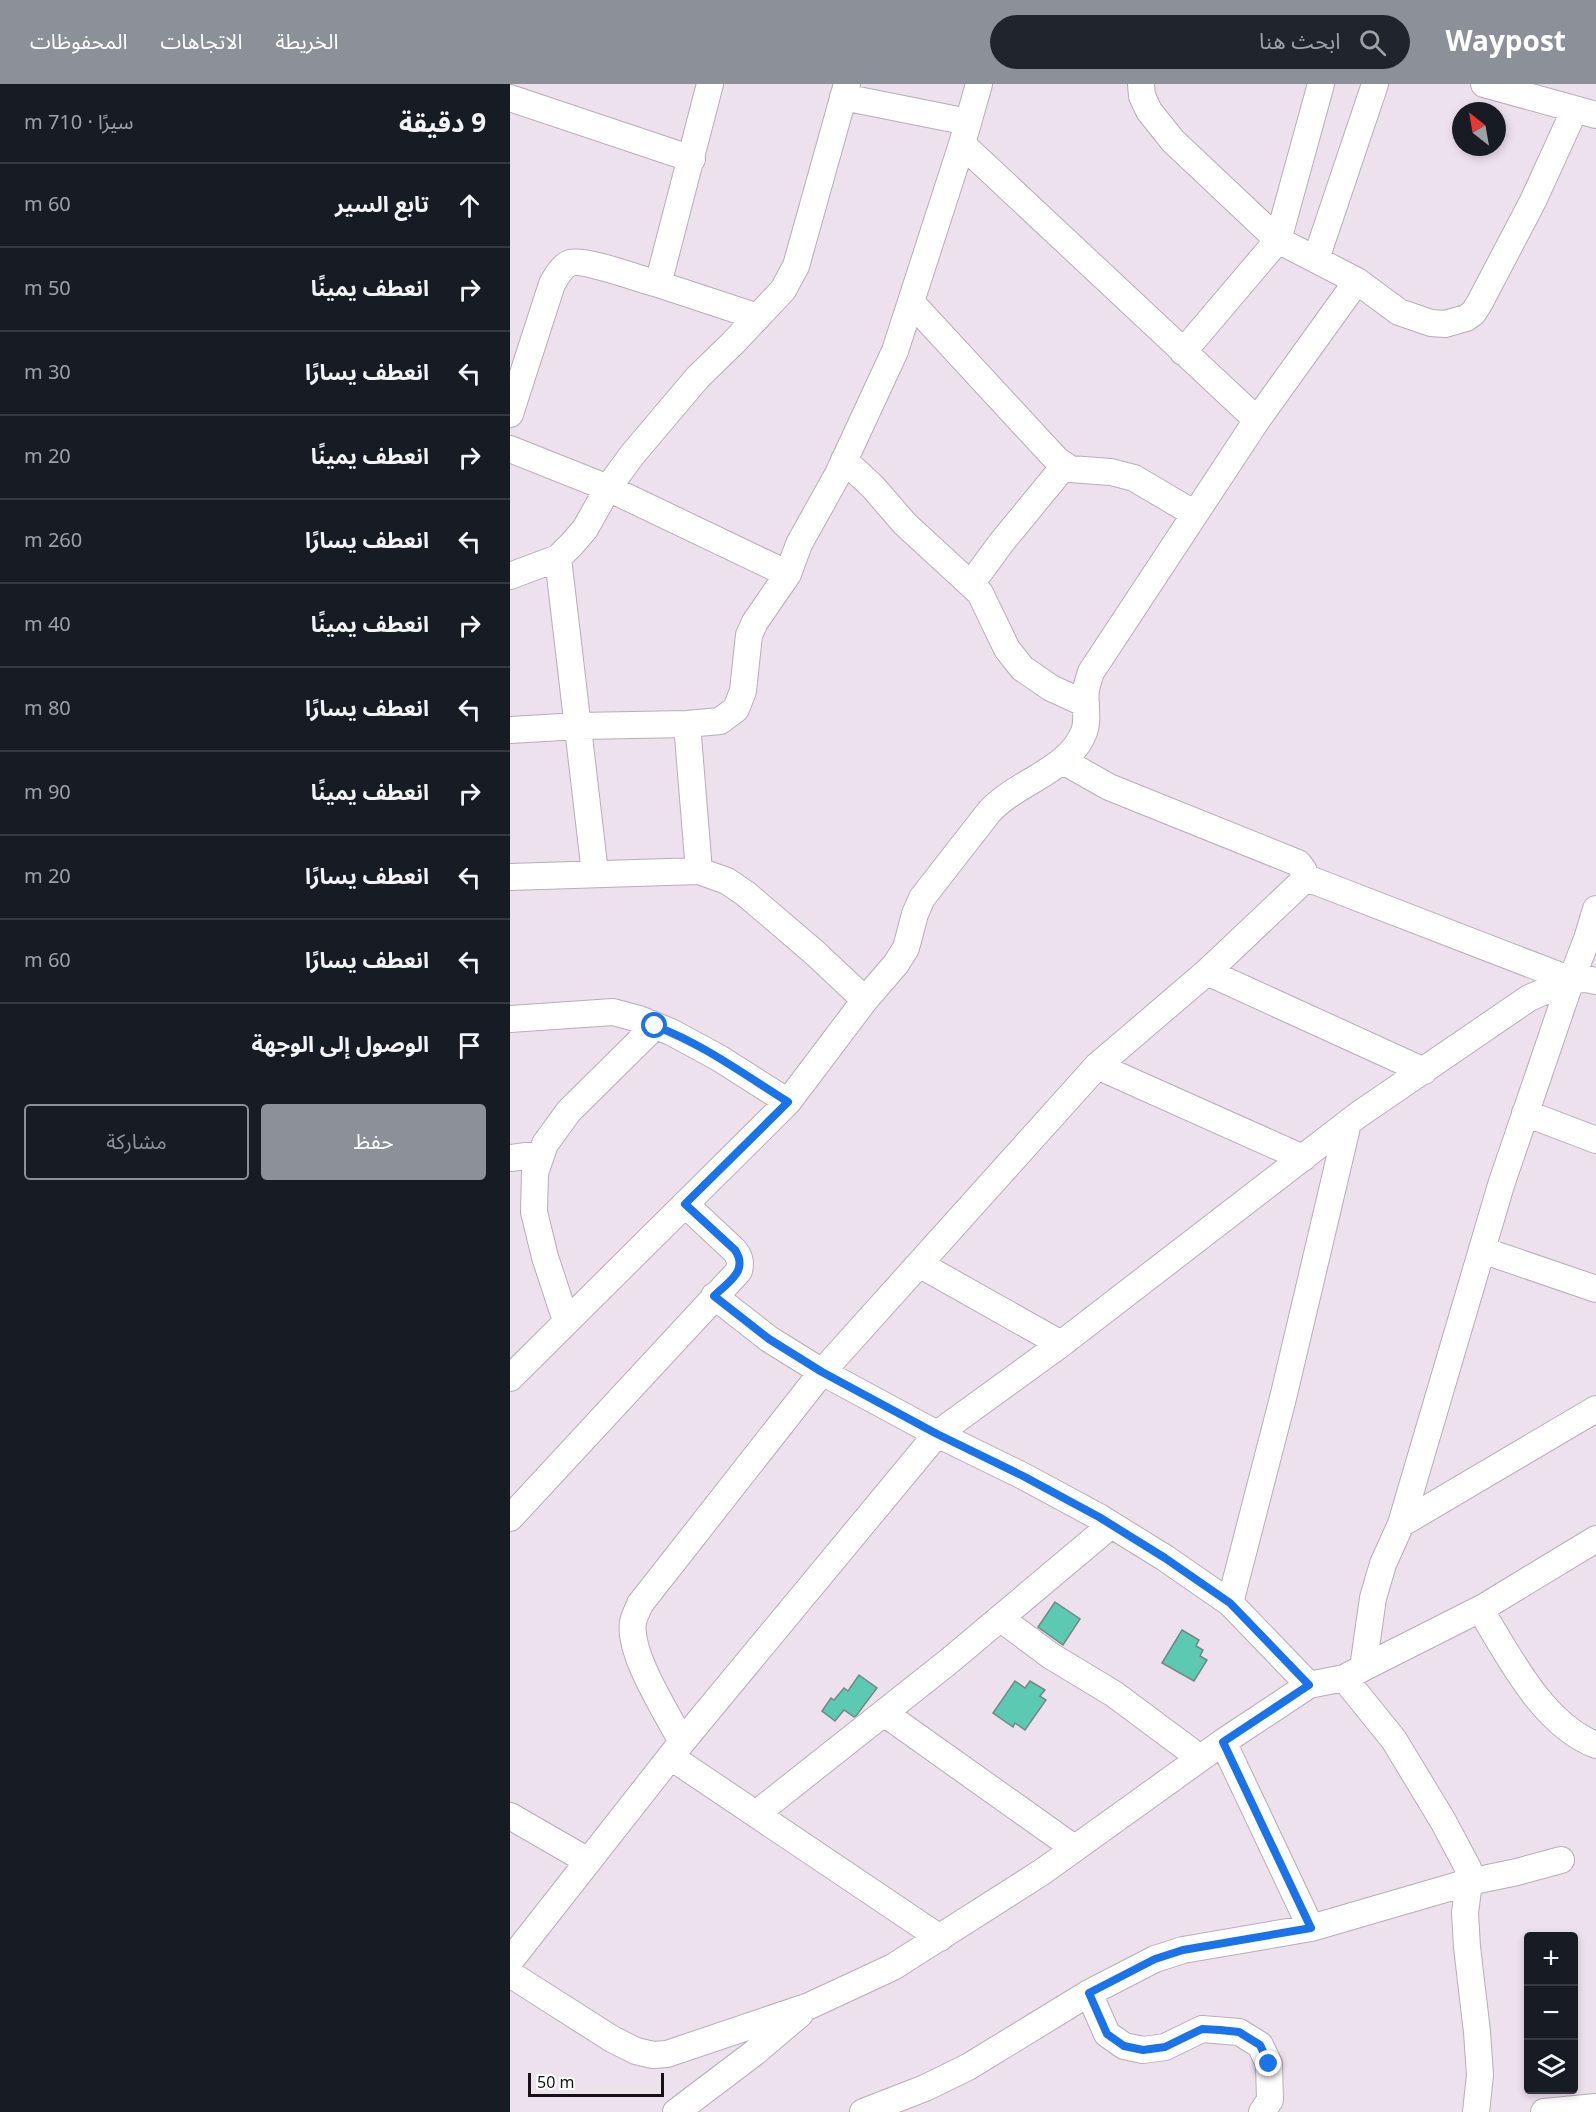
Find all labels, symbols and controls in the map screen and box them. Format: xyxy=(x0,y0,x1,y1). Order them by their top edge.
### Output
text: Waypost xyxy=(1446,13,1566,72)
search box xyxy=(990,15,1410,69)
text: ابحث هنا xyxy=(1259,19,1341,65)
text: المحفوظات xyxy=(30,20,127,64)
text: الاتجاهات xyxy=(160,20,242,64)
text: الخريطة xyxy=(275,20,338,64)
icon: search xyxy=(1356,26,1389,59)
text: 9 دقيقة xyxy=(399,96,486,151)
text: سيرًا · 710 m xyxy=(24,102,133,144)
north arrow xyxy=(1452,102,1506,156)
text: تابع السير xyxy=(335,182,429,228)
text: 60 m xyxy=(24,184,71,226)
icon: ahead xyxy=(453,189,486,222)
text: انعطف يمينًا xyxy=(311,266,429,312)
text: 50 m xyxy=(24,268,71,310)
icon: right xyxy=(453,273,486,306)
text: انعطف يسارًا xyxy=(305,350,429,396)
text: 30 m xyxy=(24,352,71,394)
icon: left xyxy=(453,357,486,390)
text: انعطف يمينًا xyxy=(311,434,429,480)
text: 20 m xyxy=(24,436,71,478)
icon: right xyxy=(453,441,486,474)
text: انعطف يسارًا xyxy=(305,518,429,564)
text: 260 m xyxy=(24,520,82,562)
icon: left xyxy=(453,525,486,558)
text: انعطف يمينًا xyxy=(311,602,429,648)
text: 40 m xyxy=(24,604,71,646)
icon: right xyxy=(453,609,486,642)
text: انعطف يسارًا xyxy=(305,686,429,732)
text: 80 m xyxy=(24,688,71,730)
icon: left xyxy=(453,693,486,726)
text: انعطف يمينًا xyxy=(311,770,429,816)
text: 90 m xyxy=(24,772,71,814)
icon: right xyxy=(453,777,486,810)
text: انعطف يسارًا xyxy=(305,854,429,900)
text: 20 m xyxy=(24,856,71,898)
icon: left xyxy=(453,861,486,894)
text: انعطف يسارًا xyxy=(305,938,429,984)
text: 60 m xyxy=(24,940,71,982)
icon: left xyxy=(453,945,486,978)
route start xyxy=(641,1012,667,1038)
text: الوصول إلى الوجهة xyxy=(251,1022,429,1068)
icon: arrive xyxy=(453,1029,486,1062)
button: مشاركة xyxy=(24,1104,249,1180)
button: حفظ xyxy=(261,1104,486,1180)
map controls xyxy=(1524,1932,1578,2094)
button: + xyxy=(1524,1932,1578,1986)
button: − xyxy=(1524,1986,1578,2040)
button: layers xyxy=(1524,2040,1578,2094)
route end xyxy=(1255,2050,1281,2076)
text: 50 m xyxy=(537,2066,574,2100)
scale bar xyxy=(528,2070,664,2098)

